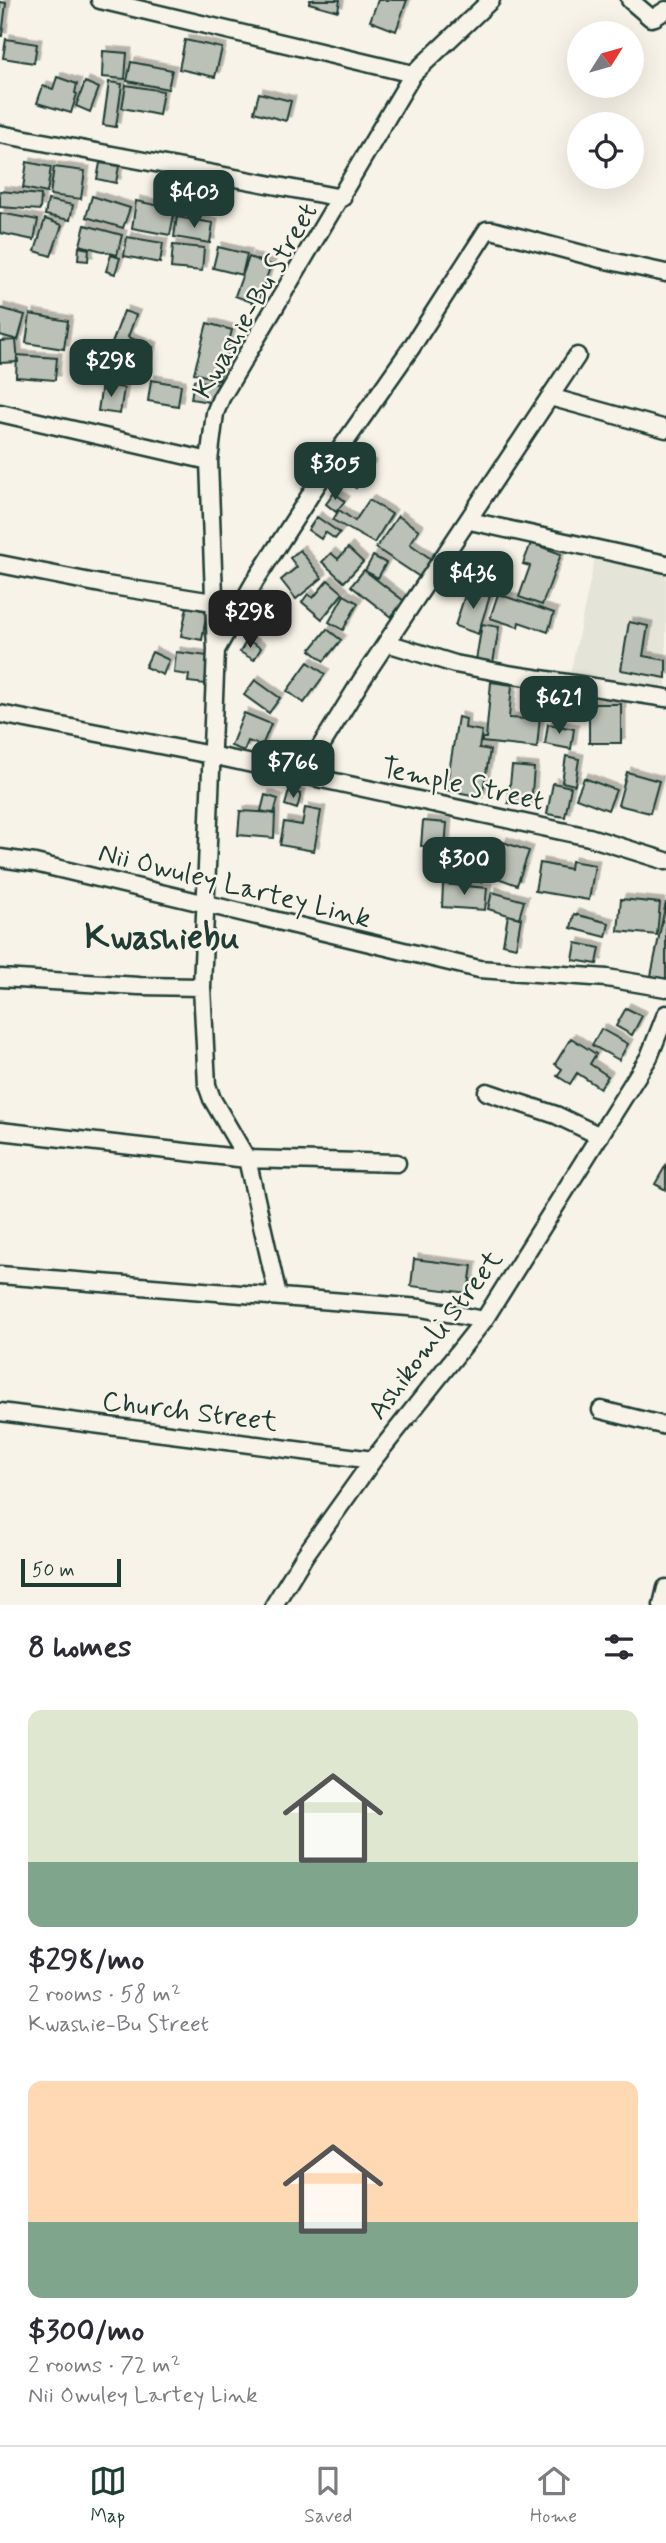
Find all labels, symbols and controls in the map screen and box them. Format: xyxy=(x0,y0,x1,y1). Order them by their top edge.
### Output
north arrow xyxy=(567,21,644,98)
map controls xyxy=(567,21,644,189)
button: locate xyxy=(567,112,644,189)
pin: $403 xyxy=(153,170,235,230)
text: $403 xyxy=(169,178,219,208)
street label: Kwashie-Bu Street xyxy=(185,196,327,406)
pin: $298 xyxy=(70,340,152,399)
text: $298 xyxy=(86,347,136,377)
pin: $305 xyxy=(294,442,376,502)
text: $305 xyxy=(310,450,360,480)
pin: $436 xyxy=(432,552,514,611)
text: $436 xyxy=(449,559,497,589)
pin: $298 xyxy=(209,590,291,650)
text: $298 xyxy=(225,598,275,628)
pin: $621 xyxy=(518,676,600,736)
text: $621 xyxy=(536,684,582,714)
pin: $766 xyxy=(252,740,334,800)
text: $766 xyxy=(267,748,319,778)
street label: Temple Street xyxy=(378,750,547,821)
street label: Nii Owuley Lartey Link xyxy=(94,835,374,938)
pin: $300 xyxy=(423,838,505,897)
text: $300 xyxy=(439,845,489,875)
district label: Kwashiebu xyxy=(85,915,239,961)
street label: Ashikomli Street xyxy=(360,1243,512,1428)
street label: Church Street xyxy=(100,1383,280,1442)
scale bar xyxy=(21,1556,121,1588)
text: 50 m xyxy=(32,1558,75,1583)
text: 8 homes xyxy=(28,1628,131,1667)
icon: filters xyxy=(600,1628,638,1666)
icon: home xyxy=(270,1755,396,1881)
text: $298/mo xyxy=(28,1941,144,1980)
text: 2 rooms · 58 m² xyxy=(28,1980,181,2010)
text: Kwashie-Bu Street xyxy=(28,2010,209,2040)
icon: home xyxy=(270,2126,396,2252)
text: $300/mo xyxy=(28,2312,144,2351)
text: 2 rooms · 72 m² xyxy=(28,2351,181,2381)
text: Nii Owuley Lartey Link xyxy=(28,2381,258,2411)
tab: Map xyxy=(89,2462,127,2529)
tab: Saved xyxy=(304,2462,352,2529)
tab: Home xyxy=(530,2462,577,2529)

